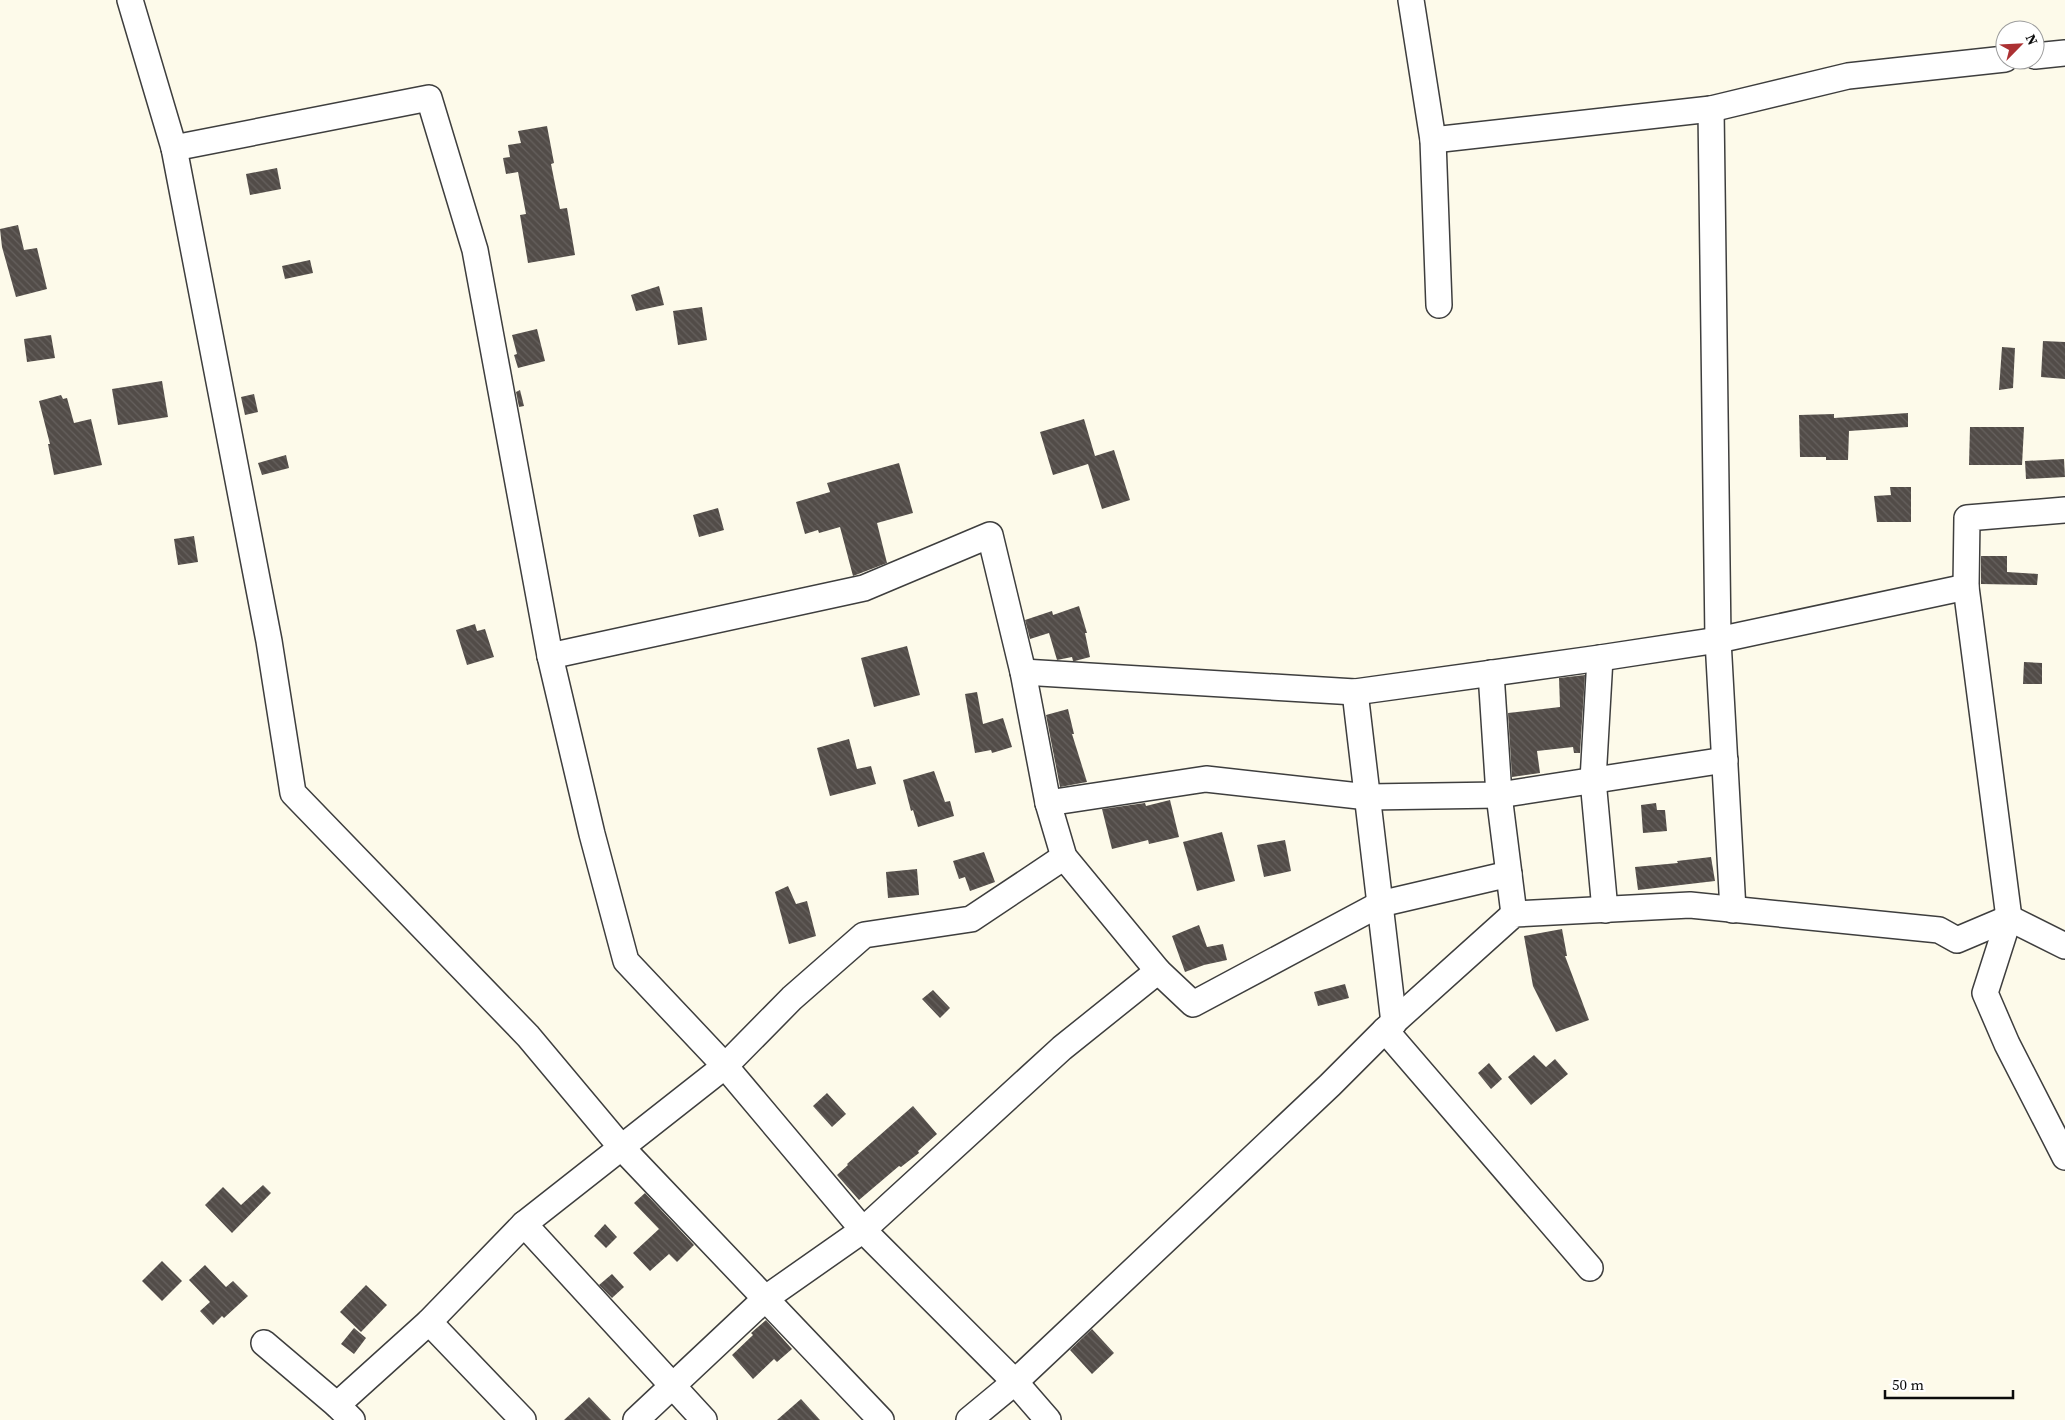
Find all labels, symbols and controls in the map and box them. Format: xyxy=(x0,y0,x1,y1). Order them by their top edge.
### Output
north arrow xyxy=(1995,20,2045,70)
text: N xyxy=(2021,31,2043,48)
scale bar xyxy=(1885,1368,2012,1400)
text: 50 m xyxy=(1892,1374,1924,1395)

